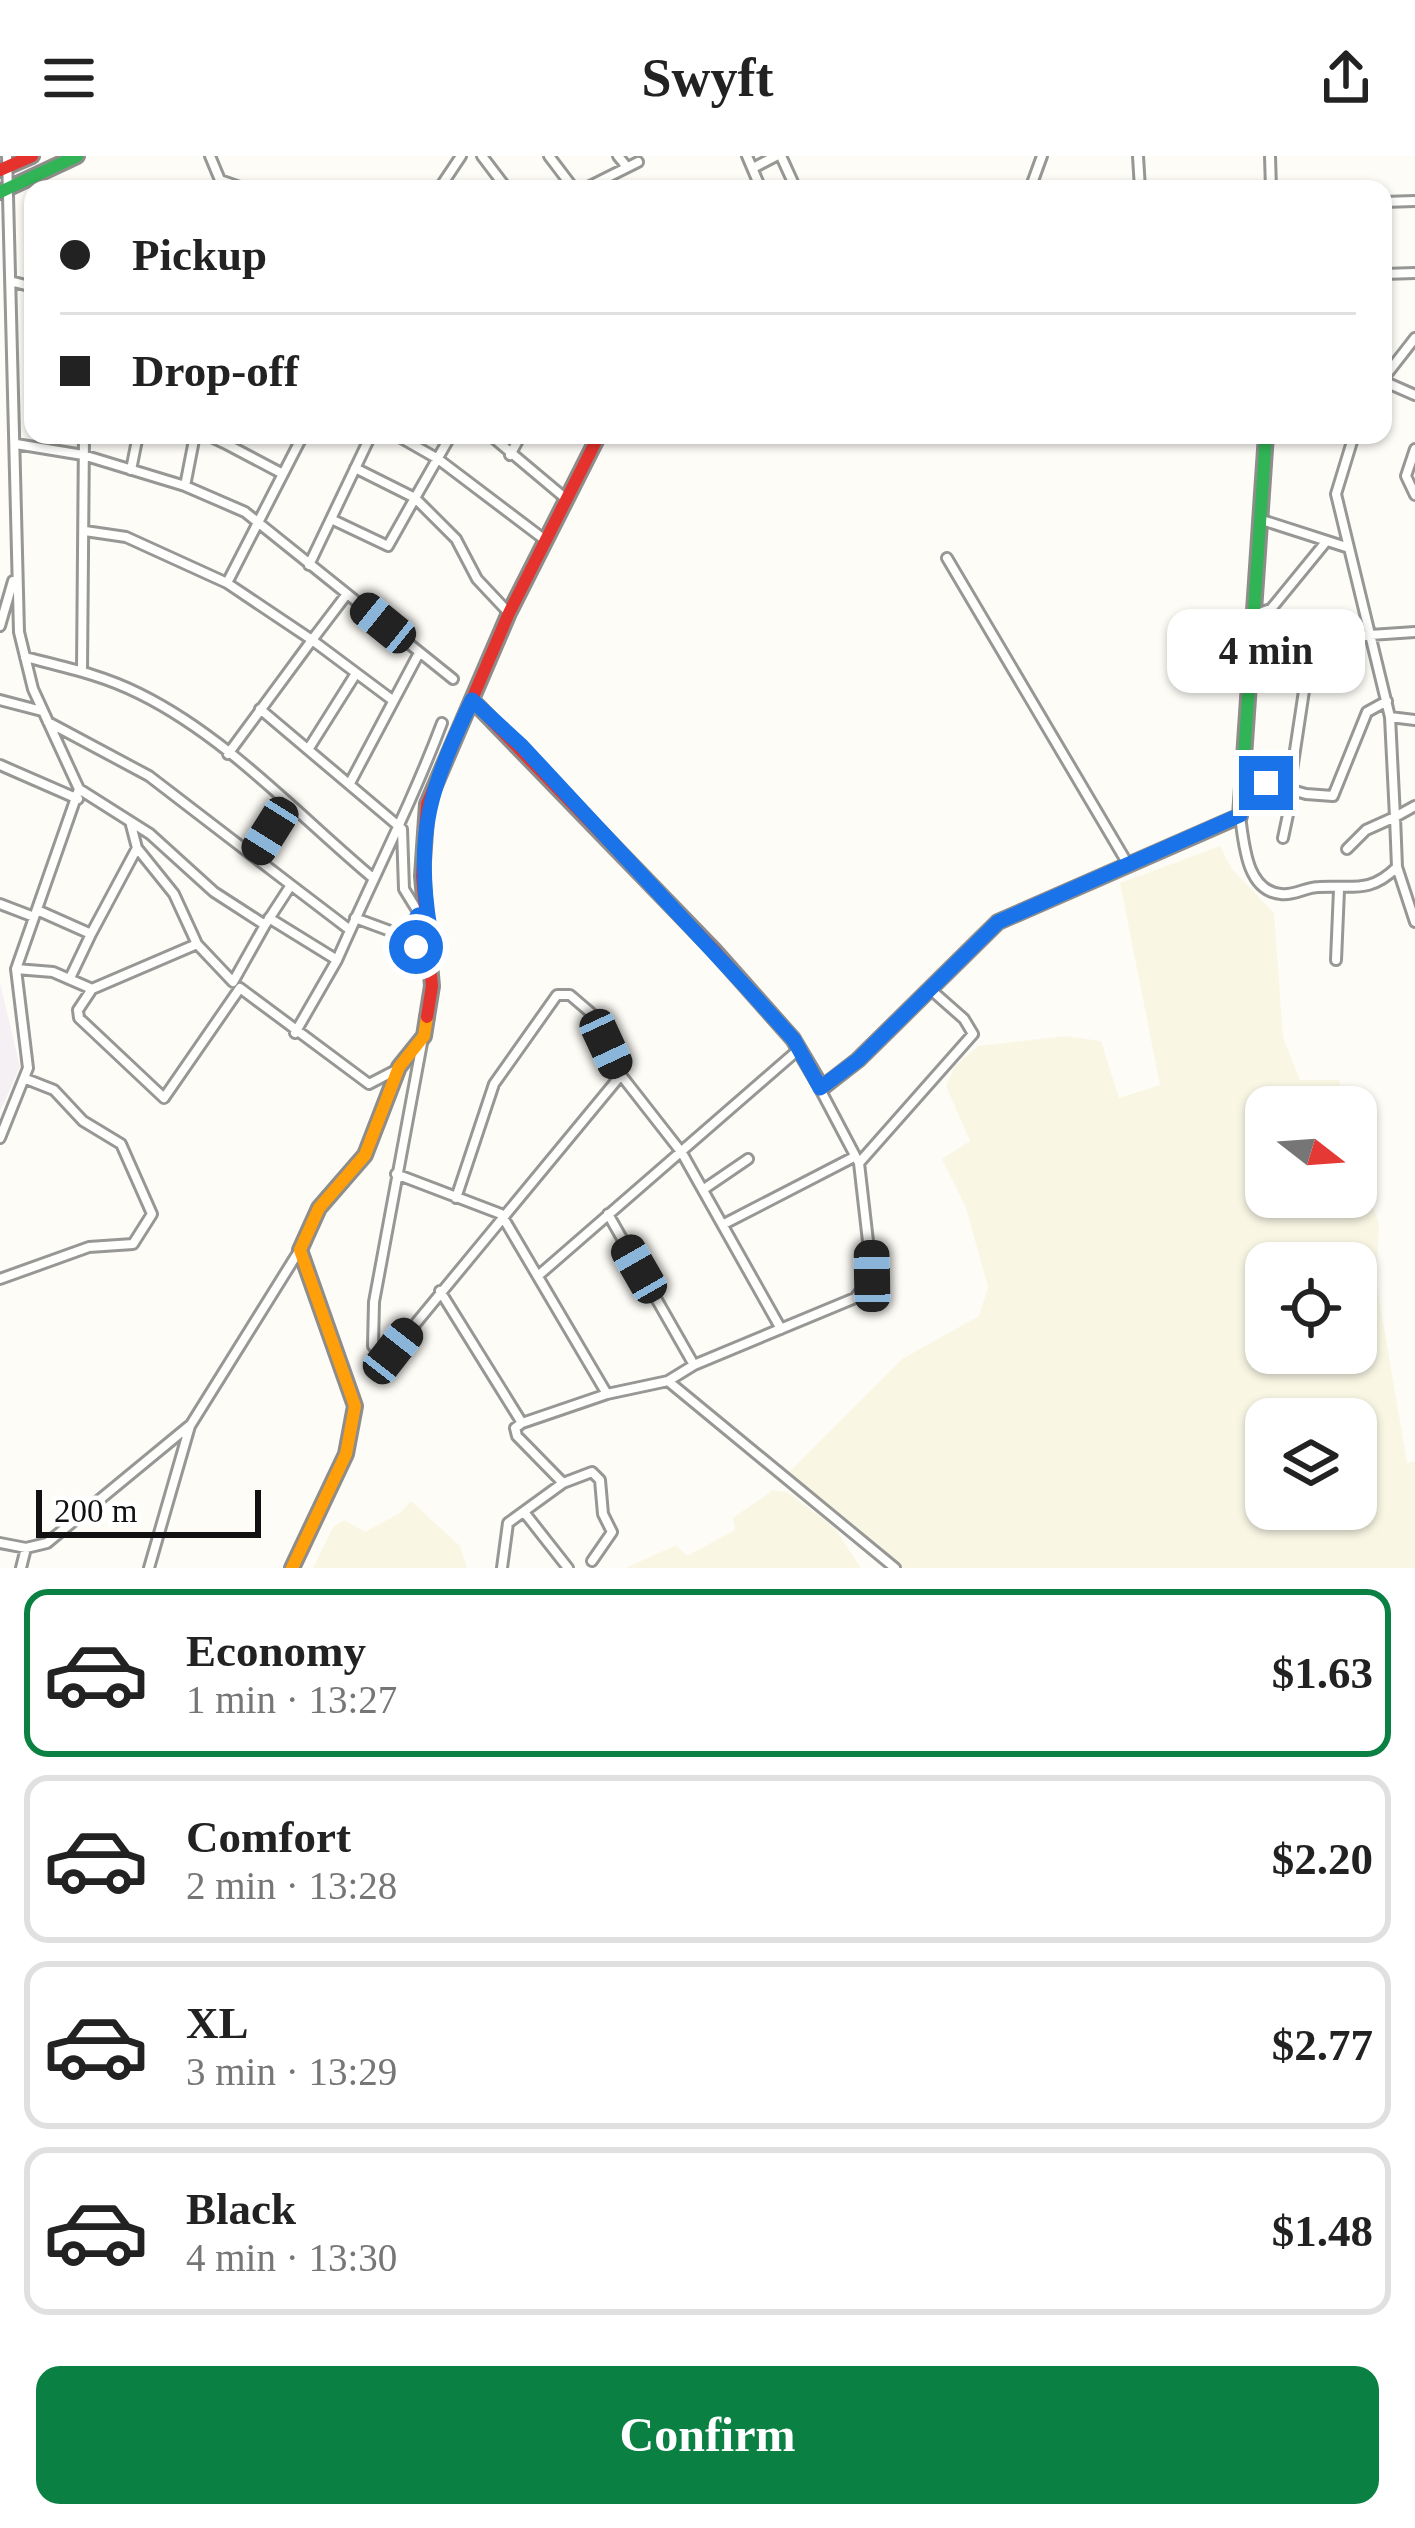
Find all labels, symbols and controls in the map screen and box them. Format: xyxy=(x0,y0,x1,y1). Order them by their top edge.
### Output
icon: menu xyxy=(36,45,102,111)
icon: share xyxy=(1313,45,1379,111)
text: Swyft xyxy=(642,48,774,108)
text: Pickup xyxy=(132,230,267,280)
text: Drop-off xyxy=(132,346,299,396)
car xyxy=(344,586,422,660)
callout: 4 min xyxy=(1167,609,1365,693)
text: 4 min xyxy=(1219,629,1313,672)
route end xyxy=(1239,756,1293,810)
car xyxy=(236,791,304,871)
route start xyxy=(389,920,443,974)
car xyxy=(574,1004,638,1084)
north arrow xyxy=(1245,1086,1377,1218)
map controls xyxy=(1245,1086,1377,1530)
car xyxy=(605,1229,673,1309)
car xyxy=(853,1240,891,1312)
button: locate xyxy=(1245,1242,1377,1374)
car xyxy=(357,1312,429,1390)
button: layers xyxy=(1245,1398,1377,1530)
scale bar xyxy=(36,1484,261,1537)
text: 200 m xyxy=(54,1493,137,1529)
icon: car xyxy=(42,1619,150,1727)
text: Economy xyxy=(186,1626,366,1676)
text: $1.63 xyxy=(1272,1648,1373,1698)
text: 1 min · 13:27 xyxy=(186,1678,397,1721)
icon: car xyxy=(42,1805,150,1913)
text: Comfort xyxy=(186,1812,351,1862)
text: $2.20 xyxy=(1272,1834,1373,1884)
text: 2 min · 13:28 xyxy=(186,1864,397,1907)
icon: car xyxy=(42,1991,150,2099)
text: XL xyxy=(186,1998,249,2048)
text: $2.77 xyxy=(1272,2020,1373,2070)
text: 3 min · 13:29 xyxy=(186,2050,397,2093)
icon: car xyxy=(42,2177,150,2285)
text: Black xyxy=(186,2184,296,2234)
text: $1.48 xyxy=(1272,2206,1373,2256)
text: 4 min · 13:30 xyxy=(186,2236,397,2279)
button: Confirm xyxy=(36,2366,1379,2504)

